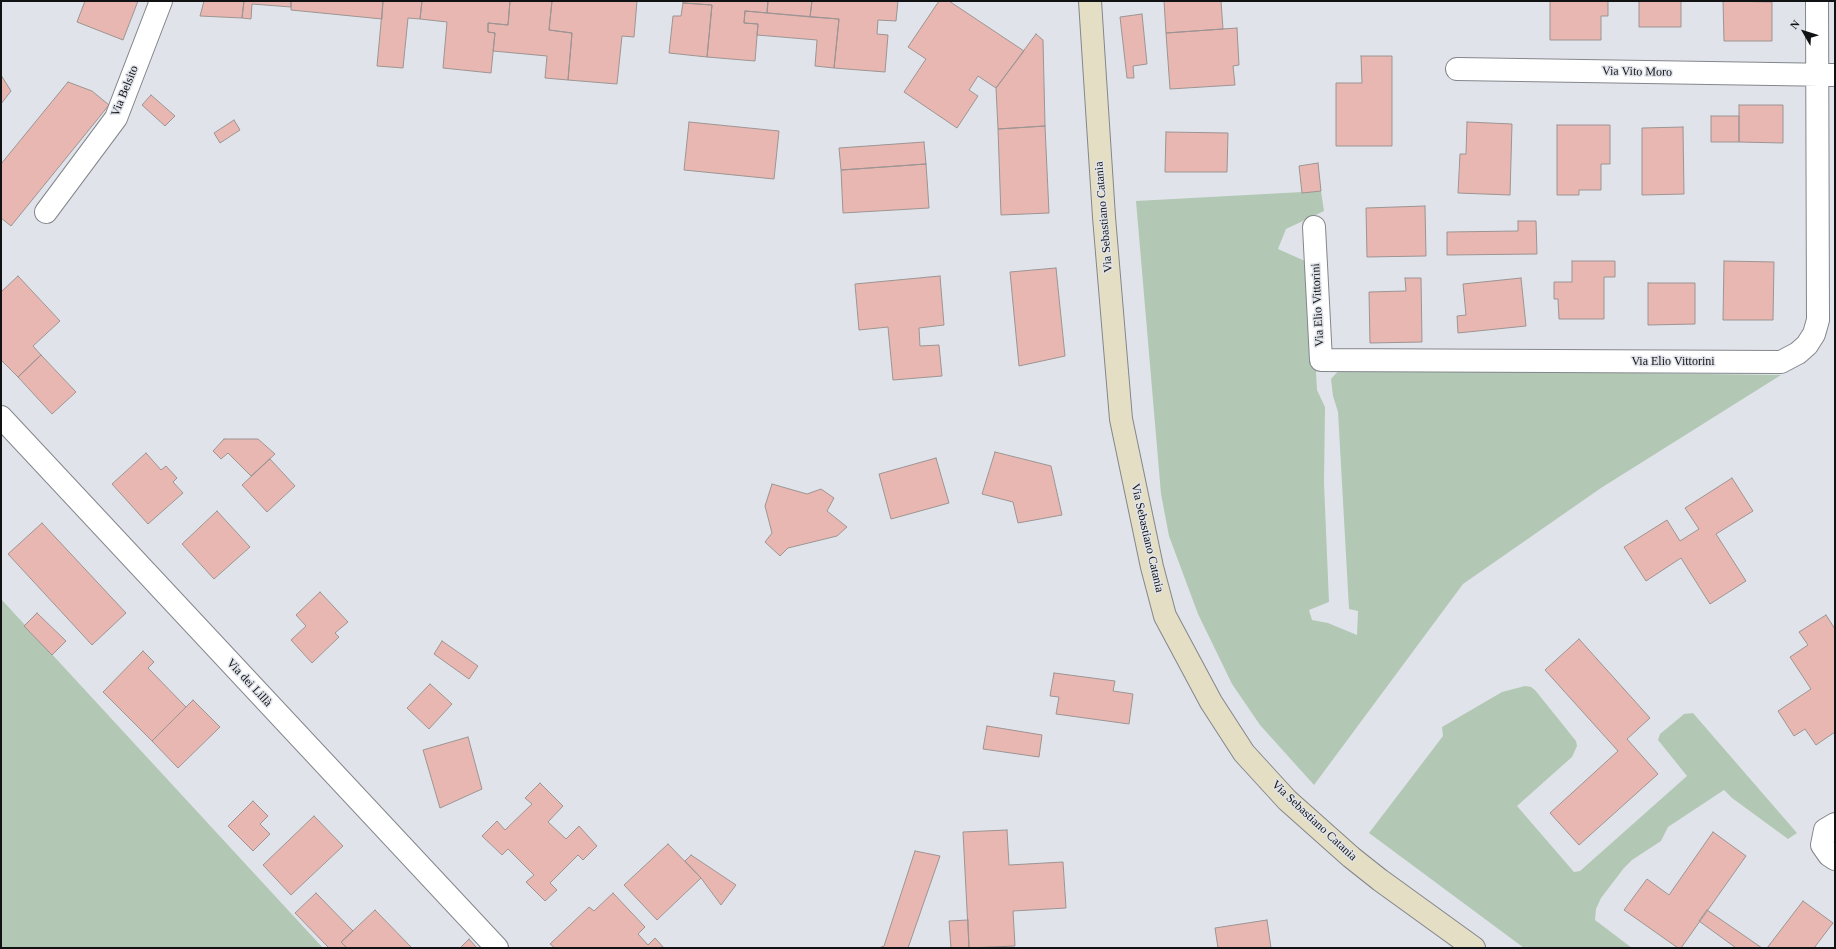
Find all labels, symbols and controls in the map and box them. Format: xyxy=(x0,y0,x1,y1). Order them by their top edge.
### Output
north arrow xyxy=(1784,12,1824,52)
text: N xyxy=(1788,18,1802,31)
street label: Via Belsito xyxy=(108,63,142,119)
street label: Via Vito Moro xyxy=(1602,64,1672,80)
street label: Via Sebastiano Catania xyxy=(1092,161,1116,273)
street label: Via Elio Vittorini xyxy=(1309,263,1327,347)
street label: Via Elio Vittorini xyxy=(1631,355,1715,369)
street label: Via Sebastiano Catania xyxy=(1127,482,1167,594)
street label: Via dei Lillà xyxy=(223,656,275,710)
street label: Via Sebastiano Catania xyxy=(1268,778,1360,864)

